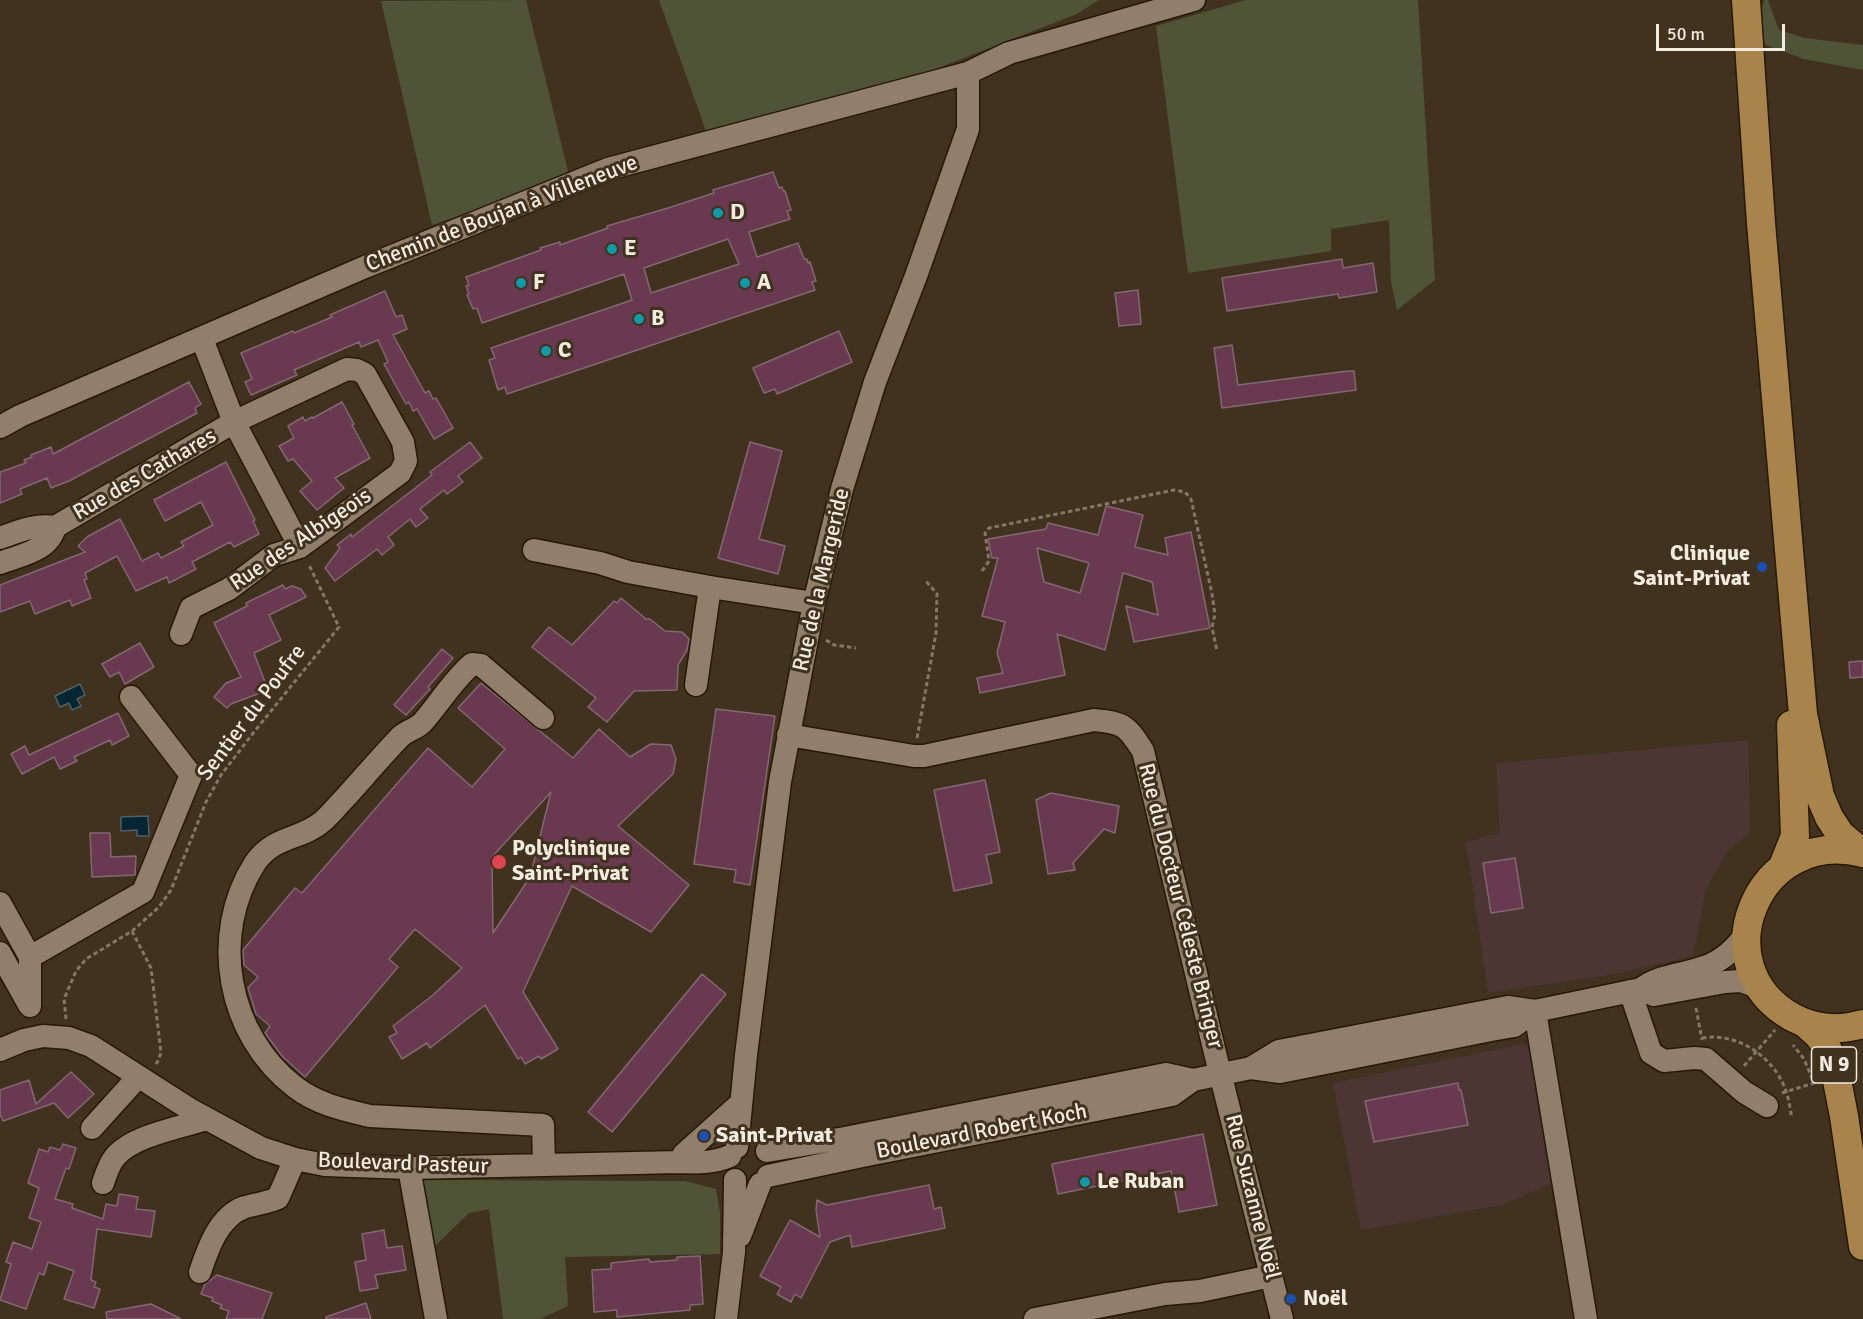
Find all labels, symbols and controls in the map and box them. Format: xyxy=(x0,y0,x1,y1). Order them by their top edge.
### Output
scale bar xyxy=(1659,12,1788,50)
text: 50 m xyxy=(1667,23,1705,45)
street label: Chemin de Boujan à Villeneuve xyxy=(362,150,642,278)
place label: D xyxy=(730,200,745,226)
marker: D xyxy=(711,206,725,220)
place label: E xyxy=(624,236,637,262)
marker: E xyxy=(605,242,619,256)
place label: F xyxy=(533,270,545,296)
place label: A xyxy=(757,270,771,296)
marker: F xyxy=(514,276,528,290)
marker: A xyxy=(738,276,752,290)
place label: B xyxy=(651,306,665,332)
marker: B xyxy=(632,312,646,326)
place label: C xyxy=(558,338,571,364)
marker: C xyxy=(539,344,553,358)
street label: Rue des Cathares xyxy=(69,423,221,527)
street label: Rue des Albigeois xyxy=(225,483,377,597)
street label: Rue de la Margeride xyxy=(788,486,856,674)
place label: Clinique Saint-Privat xyxy=(1633,541,1750,592)
marker: Clinique Saint-Privat xyxy=(1755,560,1769,574)
street label: Sentier du Poufre xyxy=(192,640,312,786)
street label: Rue du Docteur Céleste Bringer xyxy=(1132,761,1228,1051)
place label: Polyclinique Saint-Privat xyxy=(512,836,630,888)
marker: Polyclinique Saint-Privat xyxy=(490,853,508,871)
road number: N 9 xyxy=(1812,1047,1856,1083)
street label: Boulevard Robert Koch xyxy=(874,1099,1090,1165)
street label: Rue Suzanne Noël xyxy=(1219,1112,1285,1282)
place label: Saint-Privat xyxy=(716,1123,833,1149)
marker: Saint-Privat xyxy=(697,1129,711,1143)
street label: Boulevard Pasteur xyxy=(317,1148,489,1180)
place label: Le Ruban xyxy=(1097,1169,1184,1195)
marker: Le Ruban xyxy=(1078,1175,1092,1189)
place label: Noël xyxy=(1303,1286,1348,1312)
marker: Noël xyxy=(1284,1292,1298,1306)

